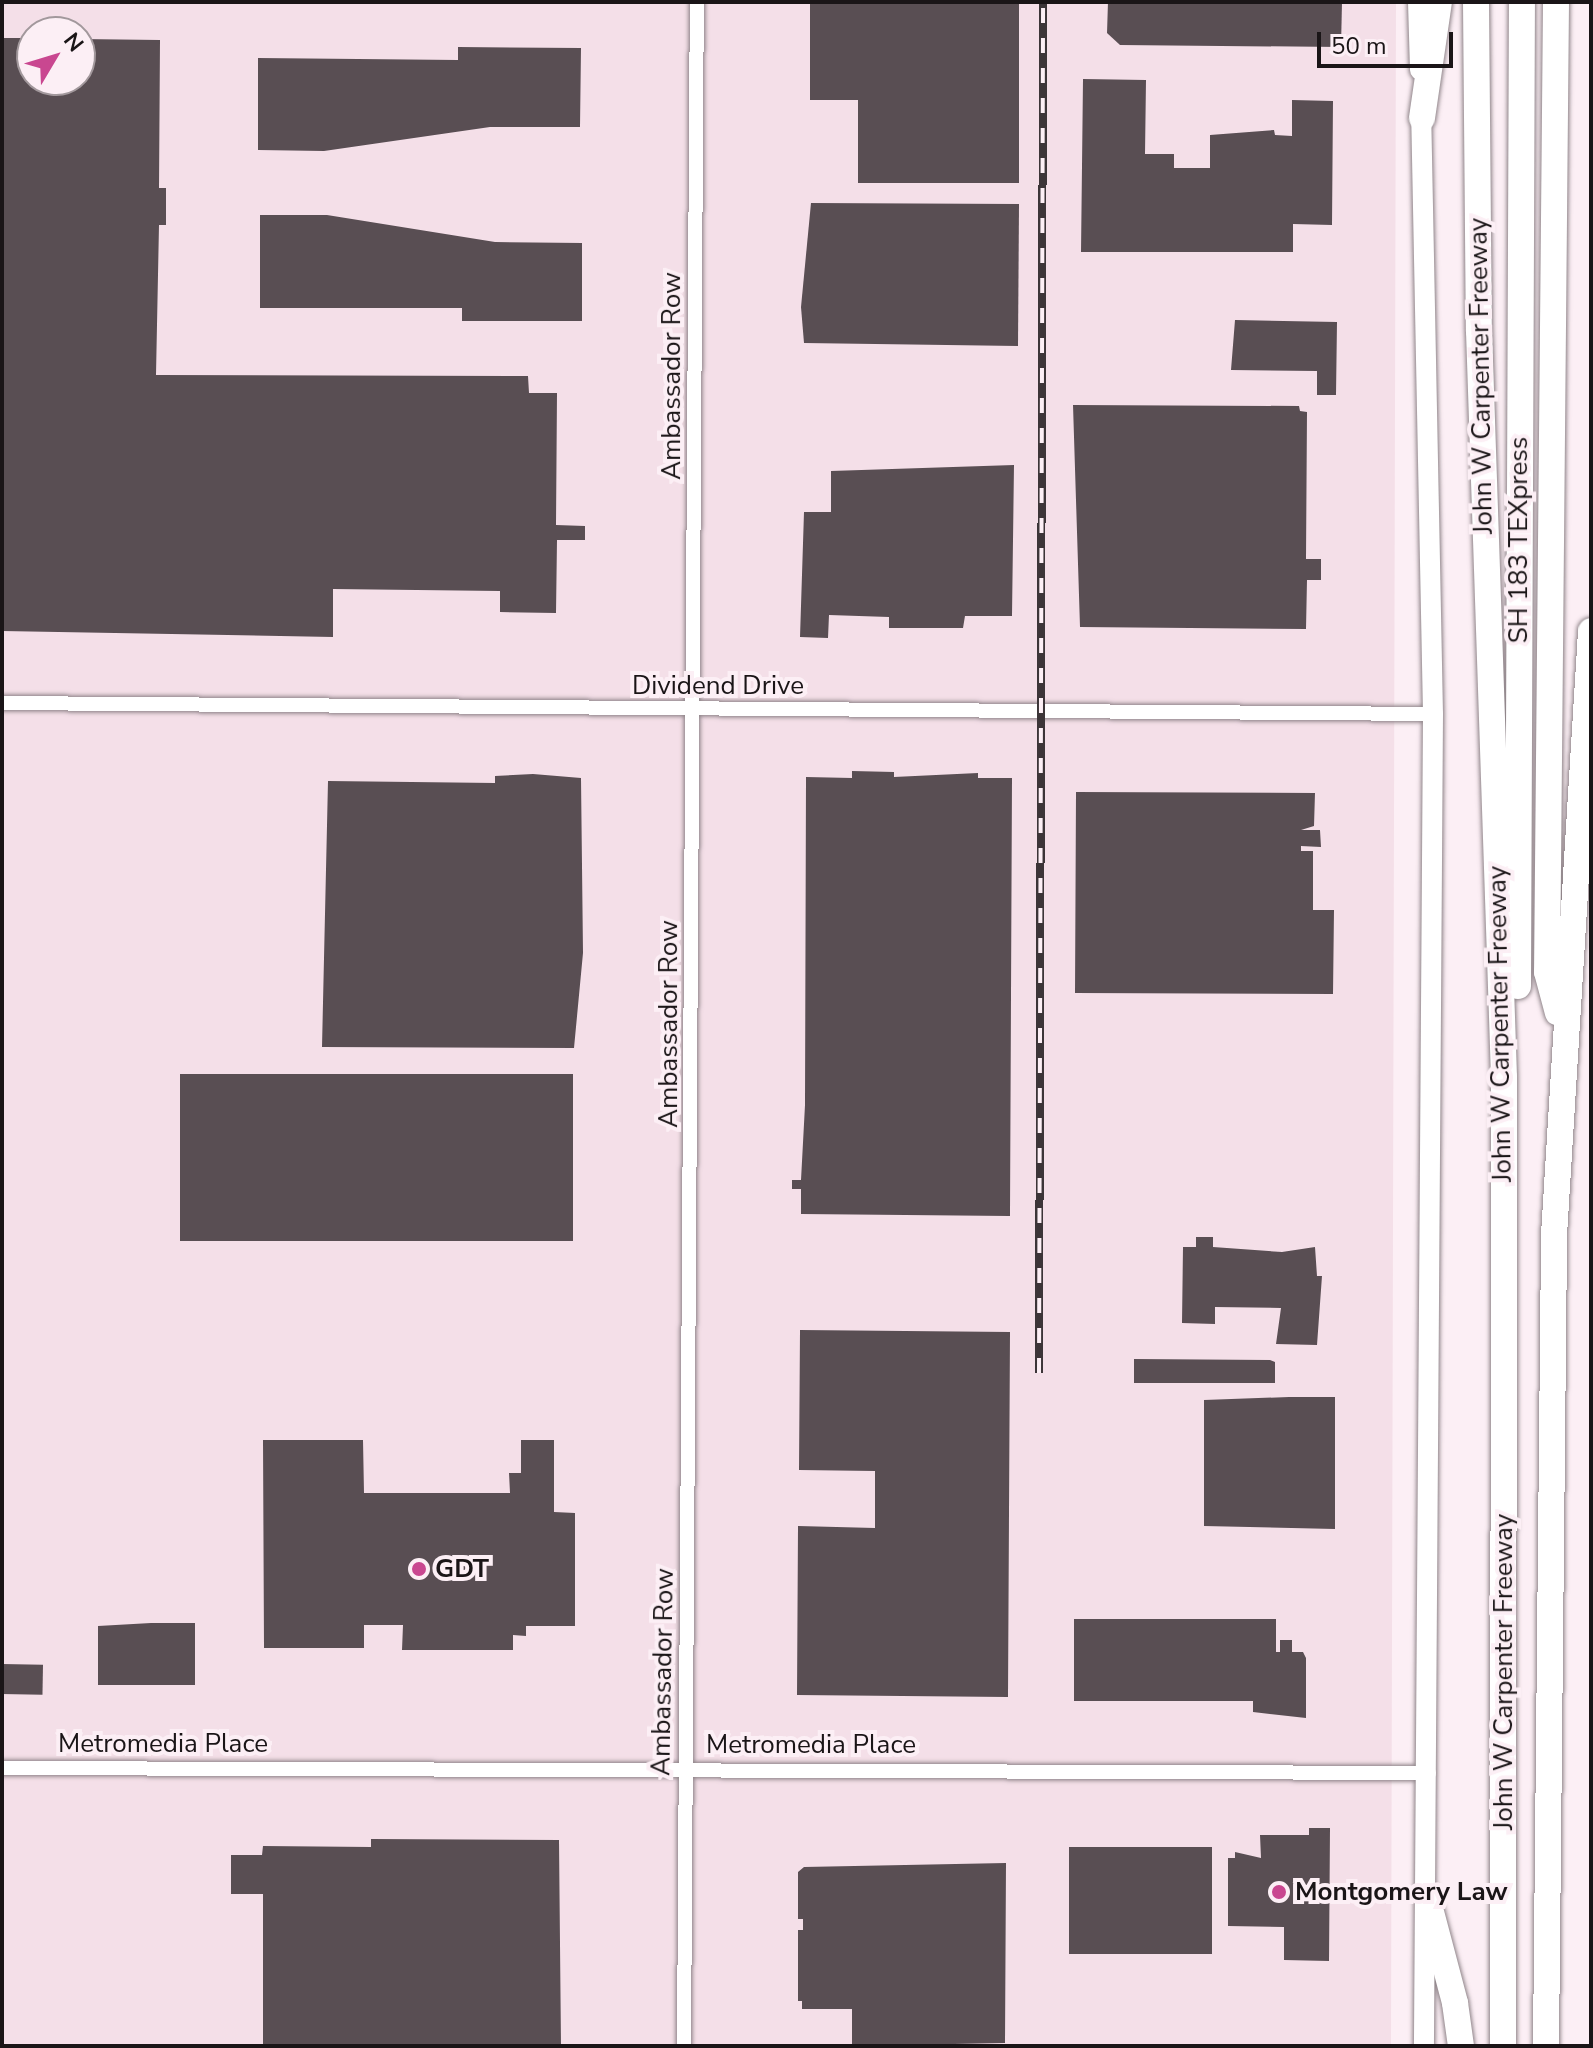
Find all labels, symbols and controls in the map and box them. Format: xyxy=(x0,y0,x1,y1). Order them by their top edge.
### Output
north arrow xyxy=(16,16,96,96)
scale bar xyxy=(1321,16,1457,66)
text: N xyxy=(56,27,90,58)
text: 50 m xyxy=(1331,30,1387,62)
street label: John W Carpenter Freeway xyxy=(1463,218,1499,534)
street label: Ambassador Row xyxy=(656,272,688,480)
street label: SH 183 TEXpress xyxy=(1503,437,1535,643)
street label: Dividend Drive xyxy=(632,670,804,702)
street label: John W Carpenter Freeway xyxy=(1482,866,1518,1182)
street label: Ambassador Row xyxy=(653,920,685,1128)
street label: John W Carpenter Freeway xyxy=(1488,1514,1520,1830)
place label: GDT xyxy=(435,1553,489,1585)
marker: GDT xyxy=(410,1560,428,1578)
street label: Ambassador Row xyxy=(646,1568,680,1776)
street label: Metromedia Place xyxy=(58,1728,268,1760)
street label: Metromedia Place xyxy=(706,1729,916,1761)
place label: Montgomery Law xyxy=(1295,1876,1508,1908)
marker: Montgomery Law xyxy=(1270,1883,1288,1901)

